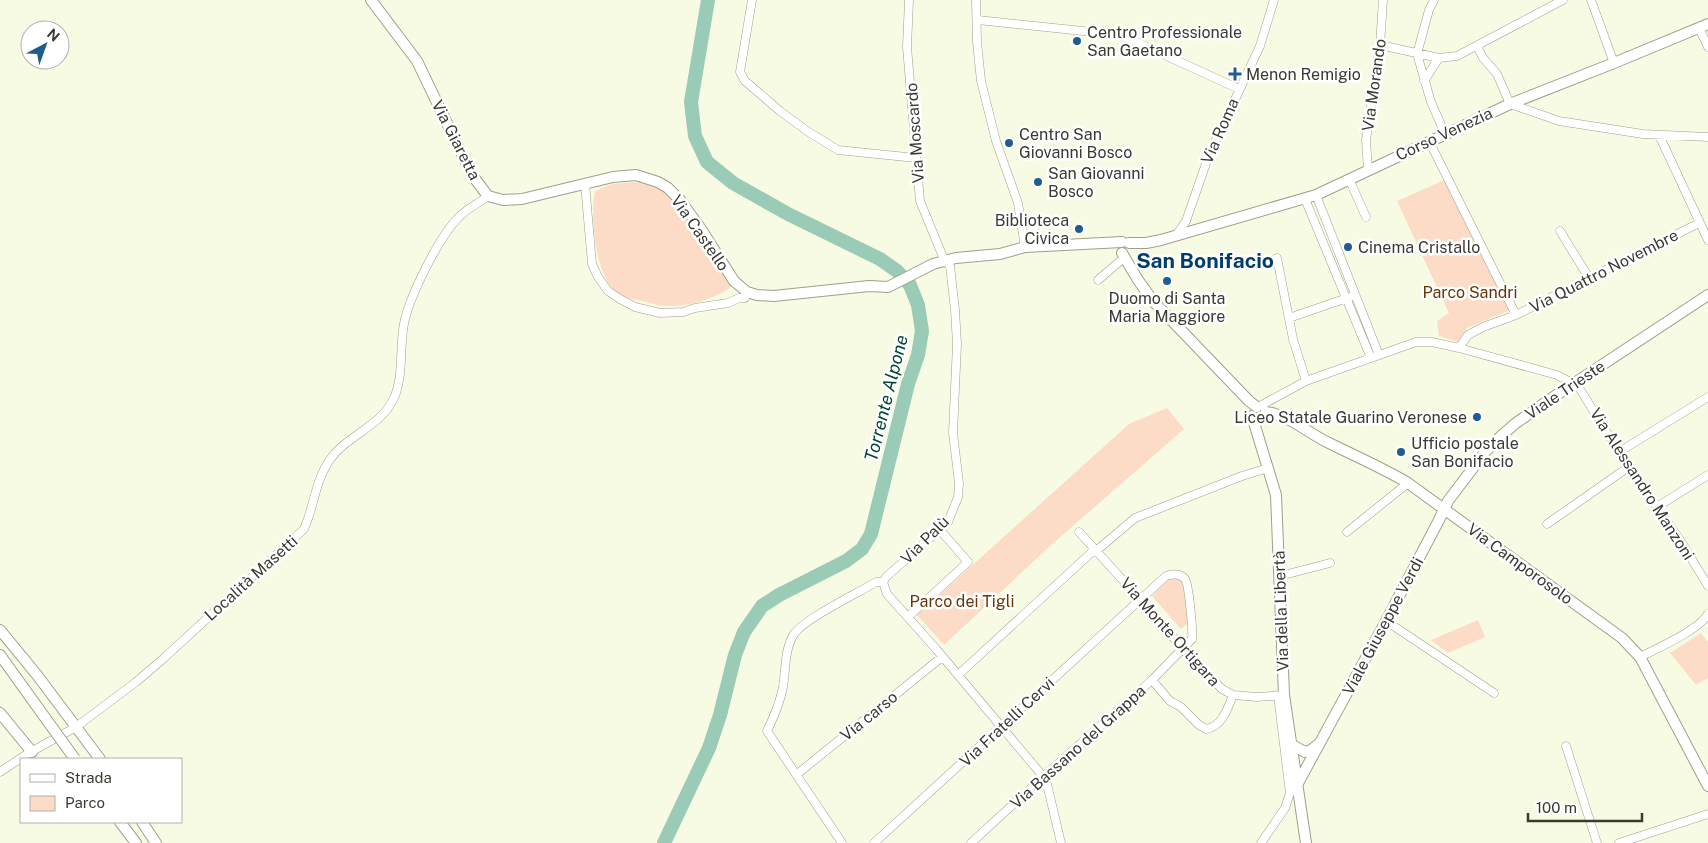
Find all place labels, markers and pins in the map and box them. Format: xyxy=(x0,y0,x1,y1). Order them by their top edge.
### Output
place label: Centro Professionale San Gaetano xyxy=(1087,23,1242,60)
marker: Centro Professionale San Gaetano xyxy=(1071,35,1083,47)
place label: Menon Remigio xyxy=(1246,65,1361,84)
marker: Menon Remigio xyxy=(1228,67,1242,81)
place label: Centro San Giovanni Bosco xyxy=(1019,125,1132,162)
marker: Centro San Giovanni Bosco xyxy=(1003,137,1015,149)
place label: San Giovanni Bosco xyxy=(1048,164,1144,201)
marker: San Giovanni Bosco xyxy=(1032,176,1044,188)
place label: Biblioteca Civica xyxy=(995,211,1069,248)
marker: Biblioteca Civica xyxy=(1073,223,1085,235)
place label: Cinema Cristallo xyxy=(1358,238,1480,257)
marker: Cinema Cristallo xyxy=(1342,241,1354,253)
marker: Duomo di Santa Maria Maggiore xyxy=(1161,275,1173,287)
place label: Duomo di Santa Maria Maggiore xyxy=(1109,289,1225,326)
place label: Liceo Statale Guarino Veronese xyxy=(1234,408,1467,427)
marker: Liceo Statale Guarino Veronese xyxy=(1471,411,1483,423)
place label: Ufficio postale San Bonifacio xyxy=(1411,434,1519,471)
marker: Ufficio postale San Bonifacio xyxy=(1395,446,1407,458)

